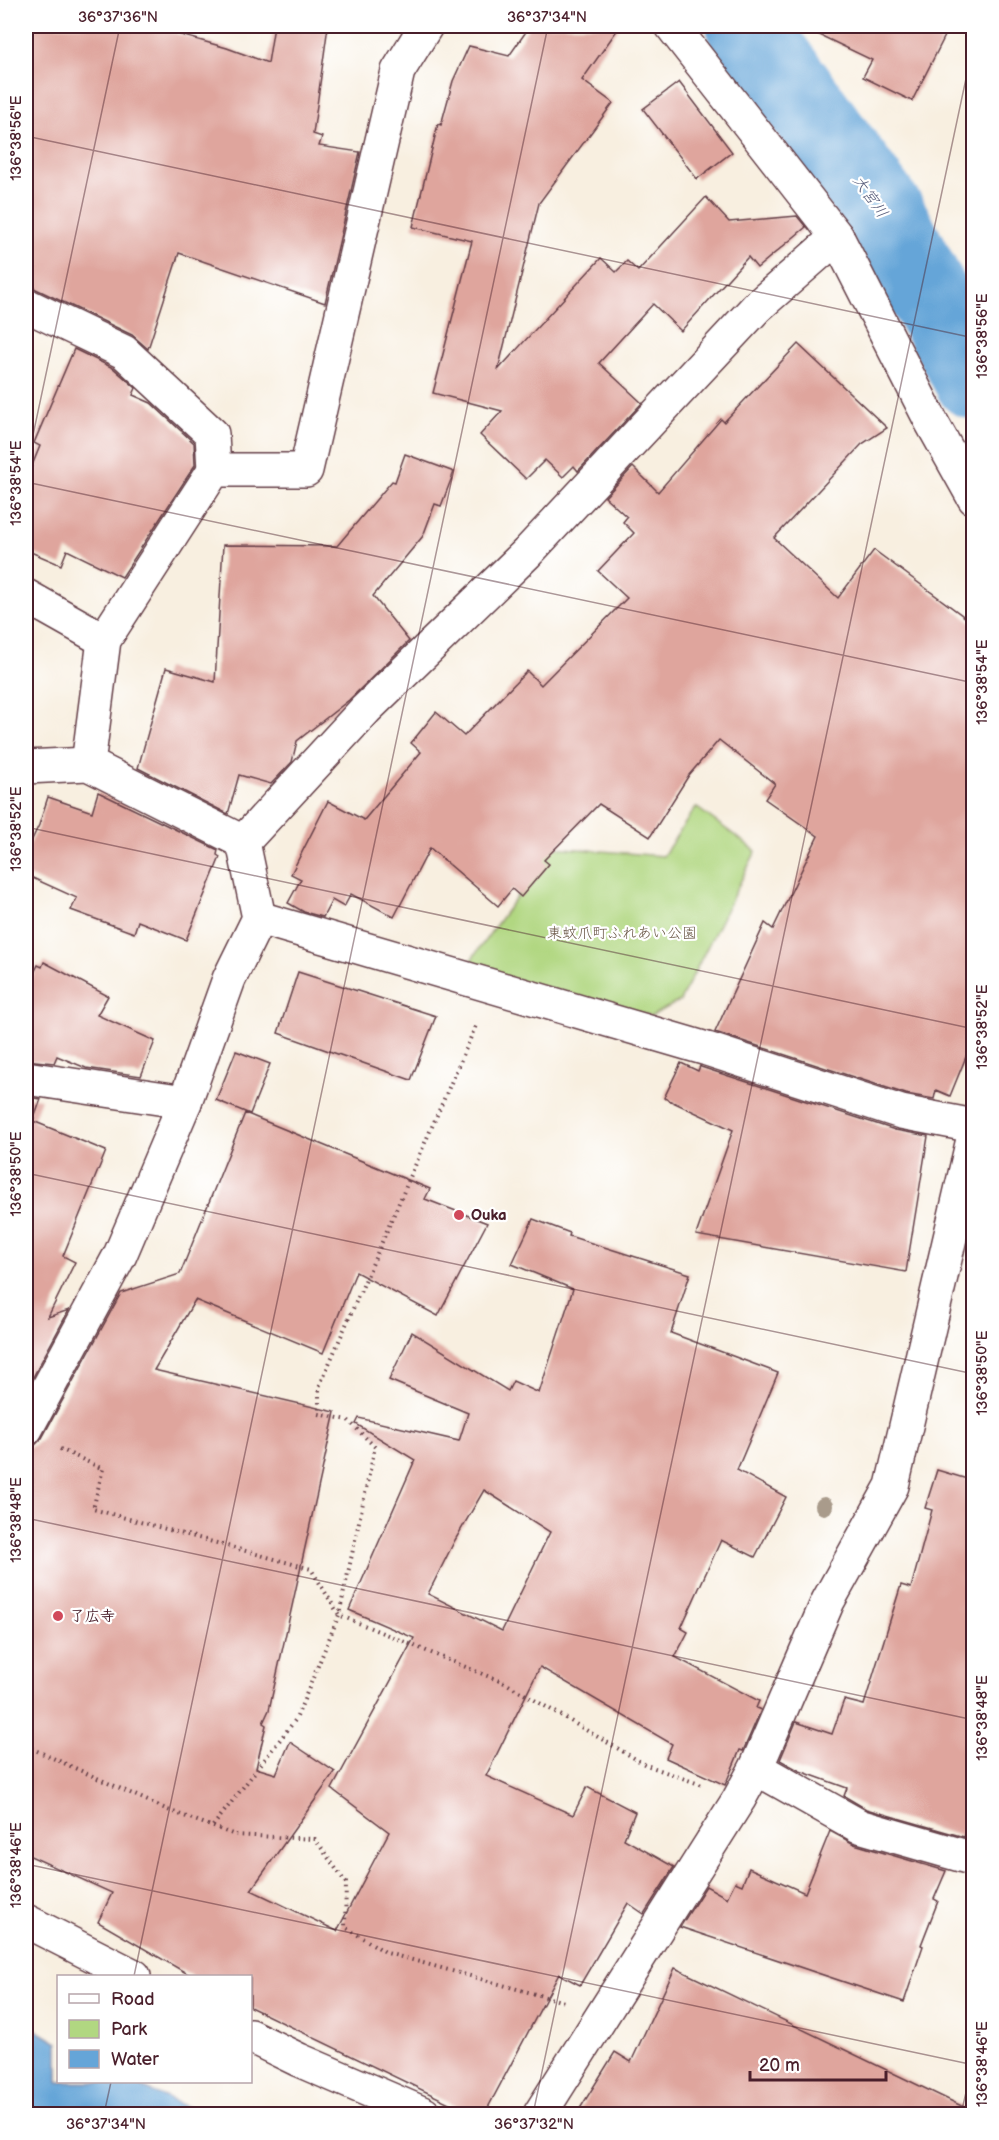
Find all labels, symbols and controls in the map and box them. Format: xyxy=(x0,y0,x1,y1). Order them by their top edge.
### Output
text: 36°37'36"N xyxy=(78,8,158,27)
text: 36°37'34"N xyxy=(507,8,587,27)
text: 136°38'56"E xyxy=(7,95,26,181)
water label: 大宮川 xyxy=(848,172,891,222)
text: 136°38'56"E xyxy=(973,293,992,379)
text: 136°38'54"E xyxy=(7,440,26,526)
text: 136°38'54"E xyxy=(973,639,992,725)
text: 136°38'52"E xyxy=(7,786,26,872)
park label: 東蚊爪町ふれあい公園 xyxy=(547,924,697,943)
text: 136°38'52"E xyxy=(973,984,992,1070)
text: 136°38'50"E xyxy=(7,1131,26,1217)
place label: Ouka xyxy=(471,1206,507,1225)
marker: Ouka xyxy=(452,1208,466,1222)
text: 136°38'50"E xyxy=(973,1330,992,1416)
text: 136°38'48"E xyxy=(7,1477,26,1563)
place label: 了広寺 xyxy=(70,1607,115,1626)
marker: 了広寺 xyxy=(51,1609,65,1623)
text: 136°38'48"E xyxy=(973,1675,992,1761)
text: 136°38'46"E xyxy=(7,1822,26,1908)
legend xyxy=(57,1975,252,2083)
text: Road xyxy=(111,1989,155,2010)
text: Park xyxy=(111,2019,147,2040)
text: 136°38'46"E xyxy=(973,2021,992,2107)
scale bar xyxy=(750,2044,886,2082)
text: Water xyxy=(111,2049,159,2070)
text: 20 m xyxy=(759,2055,800,2076)
text: 36°37'34"N xyxy=(66,2115,146,2134)
text: 36°37'32"N xyxy=(494,2115,574,2134)

